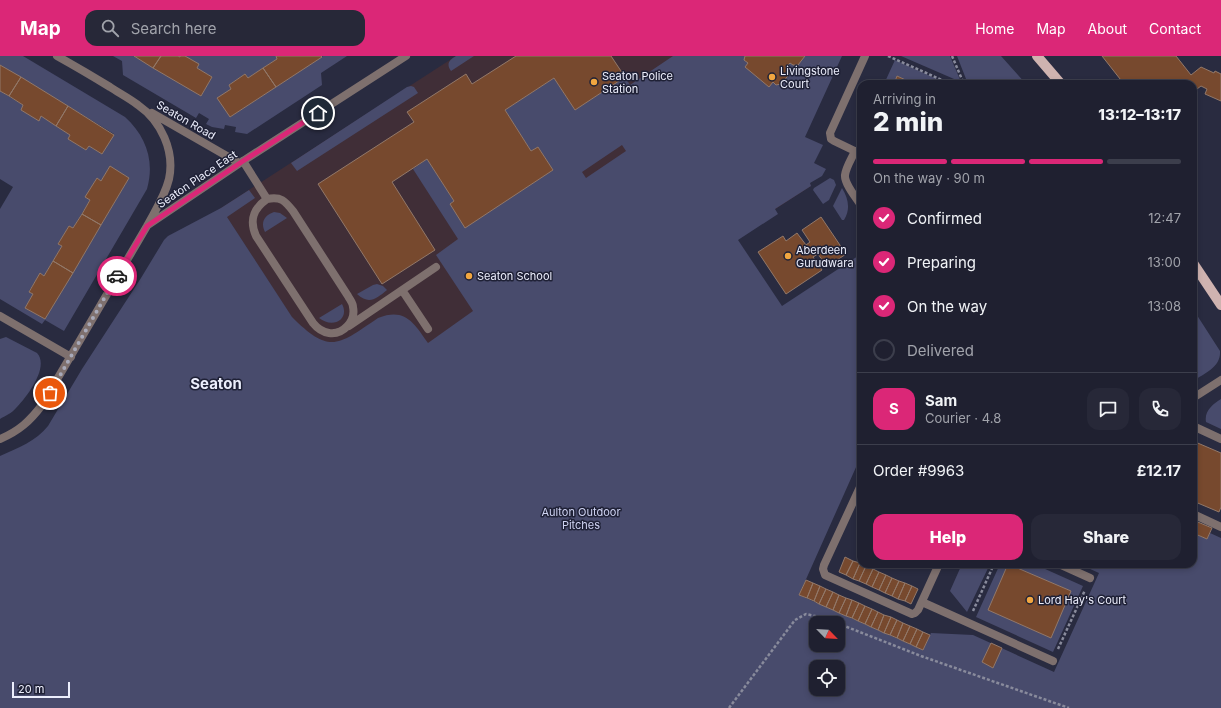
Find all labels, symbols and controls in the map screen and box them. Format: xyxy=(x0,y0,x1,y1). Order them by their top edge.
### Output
search box xyxy=(85,10,365,46)
text: Map xyxy=(20,17,61,40)
icon: search xyxy=(99,17,121,39)
text: Search here xyxy=(131,19,216,38)
text: Home xyxy=(975,20,1014,37)
text: Map xyxy=(1036,20,1066,37)
text: About xyxy=(1088,20,1127,37)
text: Contact xyxy=(1149,20,1201,37)
place label: Livingstone Court xyxy=(780,64,840,91)
place label: Seaton Police Station xyxy=(602,69,673,96)
marker: Livingstone Court xyxy=(767,72,777,82)
marker: Seaton Police Station xyxy=(589,77,599,87)
text: Arriving in xyxy=(873,91,936,107)
pin xyxy=(301,96,335,130)
street label: Seaton Road xyxy=(154,97,218,143)
icon: home xyxy=(307,102,329,124)
text: 13:12–13:17 xyxy=(1098,105,1181,124)
text: 2 min xyxy=(873,106,943,137)
street label: Seaton Place East xyxy=(154,147,240,211)
text: On the way · 90 m xyxy=(873,170,985,186)
icon: check xyxy=(873,207,895,229)
text: Confirmed xyxy=(907,209,982,228)
text: 12:47 xyxy=(1148,210,1181,226)
place label: Aberdeen Gurudwara xyxy=(796,243,854,270)
marker: Aberdeen Gurudwara xyxy=(783,251,793,261)
icon: check xyxy=(873,251,895,273)
text: Preparing xyxy=(907,253,976,272)
text: 13:00 xyxy=(1148,254,1181,270)
courier xyxy=(97,256,137,296)
icon: car xyxy=(106,265,128,287)
place label: Seaton School xyxy=(477,269,552,283)
marker: Seaton School xyxy=(464,271,474,281)
icon: check xyxy=(873,295,895,317)
text: On the way xyxy=(907,297,987,316)
text: 13:08 xyxy=(1148,298,1181,314)
text: Delivered xyxy=(907,341,974,360)
district label: Seaton xyxy=(190,374,242,393)
pin xyxy=(33,376,67,410)
icon: bag xyxy=(39,382,61,404)
button: chat xyxy=(1087,388,1129,430)
button: phone xyxy=(1139,388,1181,430)
text: Sam xyxy=(925,391,957,410)
text: S xyxy=(889,399,899,418)
text: Courier · 4.8 xyxy=(925,410,1001,426)
text: Order #9963 xyxy=(873,461,964,480)
text: £12.17 xyxy=(1137,461,1181,480)
park label: Aulton Outdoor Pitches xyxy=(541,505,621,532)
button: Help xyxy=(873,514,1023,560)
button: Share xyxy=(1031,514,1181,560)
place label: Lord Hay's Court xyxy=(1038,593,1127,607)
marker: Lord Hay's Court xyxy=(1025,595,1035,605)
north arrow xyxy=(809,616,845,652)
map controls xyxy=(809,616,845,696)
button: locate xyxy=(809,660,845,696)
scale bar xyxy=(12,680,70,699)
text: 20 m xyxy=(18,682,44,696)

